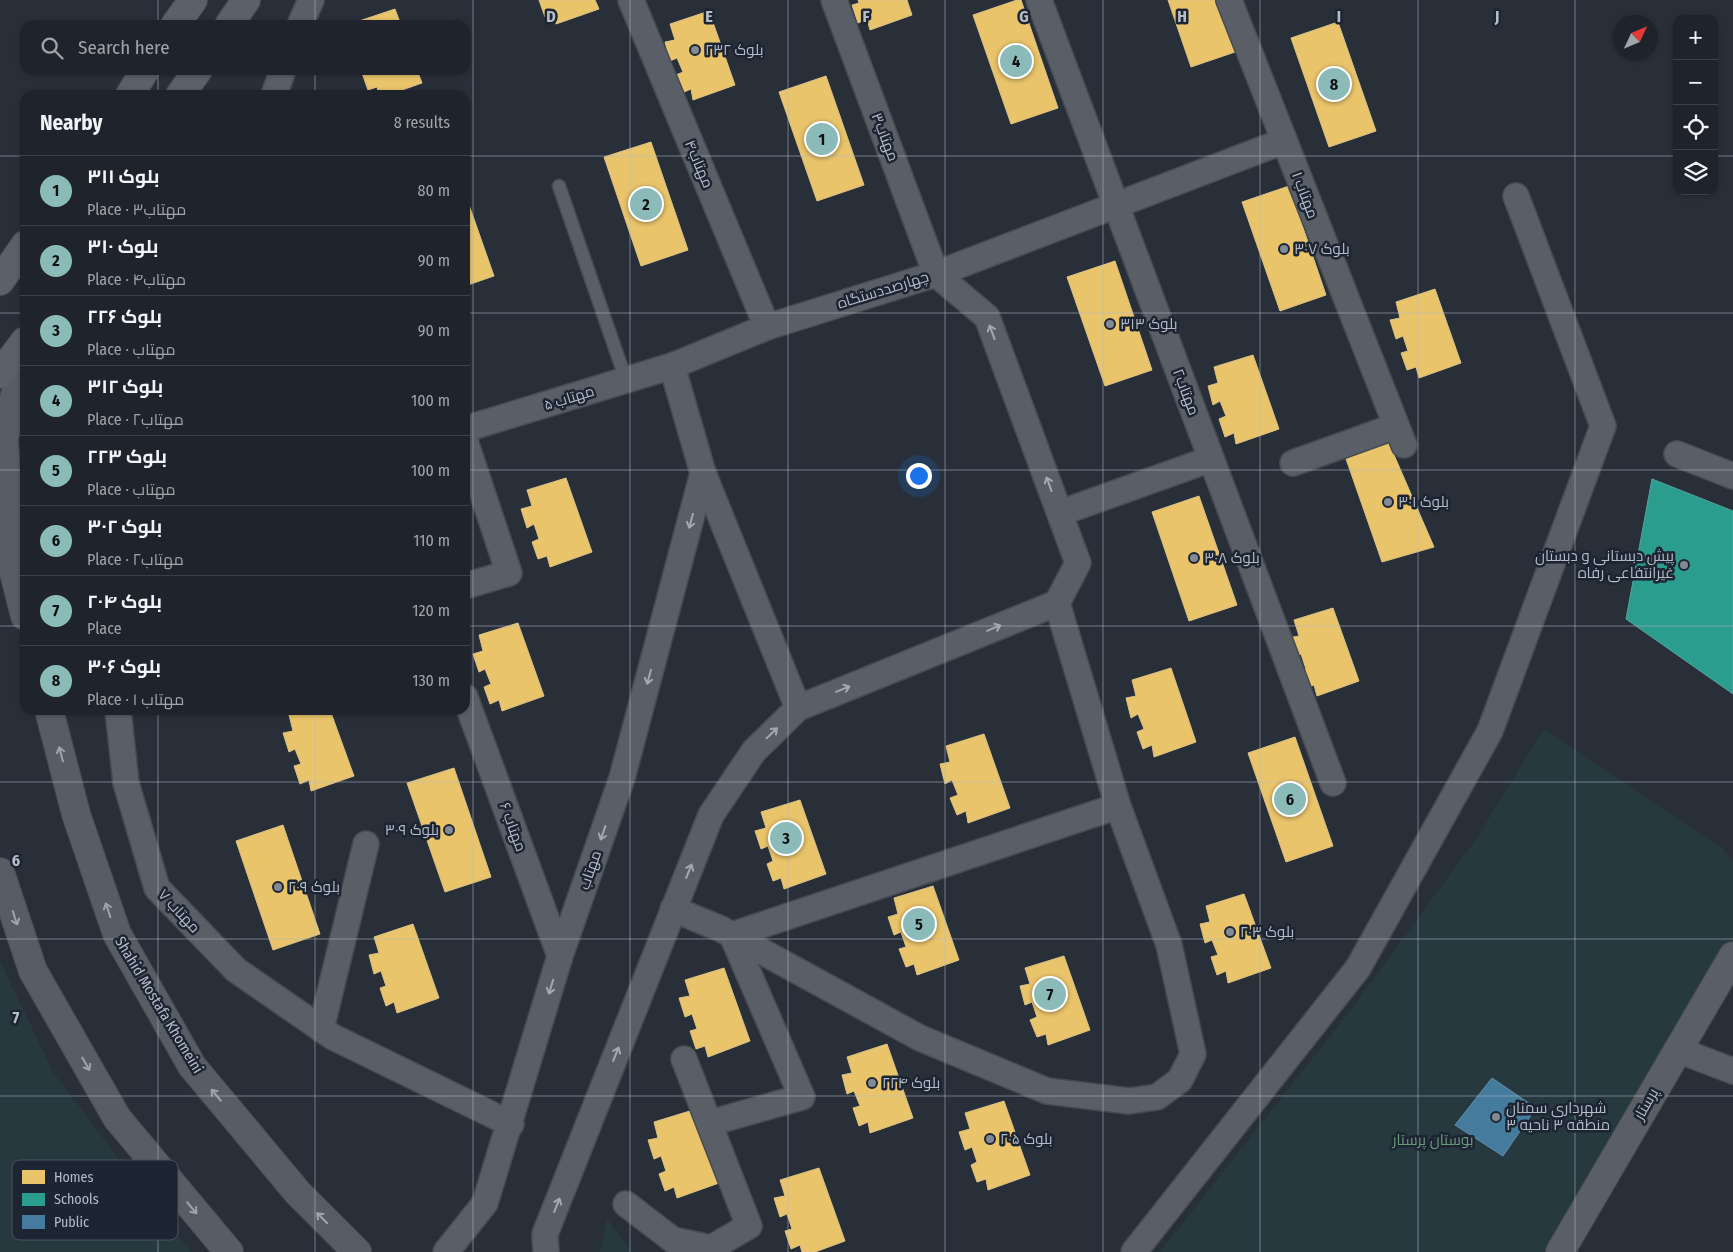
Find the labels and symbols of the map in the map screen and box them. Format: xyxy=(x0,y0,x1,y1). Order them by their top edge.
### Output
text: D xyxy=(546,7,556,26)
text: E xyxy=(705,7,713,26)
text: F xyxy=(862,7,870,26)
text: G xyxy=(1019,7,1029,26)
text: H xyxy=(1177,7,1187,26)
text: I xyxy=(1337,7,1341,26)
text: J xyxy=(1494,7,1499,26)
north arrow xyxy=(1613,15,1658,60)
place label: بلوک ۲۳۲ xyxy=(705,41,764,59)
pin: 4 xyxy=(1000,42,1032,80)
marker: بلوک ۲۳۲ xyxy=(689,44,701,56)
pin: 8 xyxy=(1318,65,1350,103)
street label: مهتاب۳ xyxy=(867,110,902,164)
pin: 1 xyxy=(806,120,838,158)
street label: مهتاب۴ xyxy=(680,137,717,191)
street label: مهتاب ۱ xyxy=(1287,169,1322,221)
pin: 2 xyxy=(630,185,662,223)
place label: بلوک ۳۰۷ xyxy=(1294,240,1350,258)
marker: بلوک ۳۰۷ xyxy=(1278,243,1290,255)
street label: چهارصددستگاه xyxy=(835,268,931,313)
place label: بلوک ۳۱۳ xyxy=(1120,315,1178,333)
marker: بلوک ۳۱۳ xyxy=(1104,318,1116,330)
one-way arrow xyxy=(987,325,996,340)
street label: مهتاب۲ xyxy=(1168,366,1203,418)
street label: مهتاب ۵ xyxy=(542,382,597,415)
your location xyxy=(906,463,932,489)
one-way arrow xyxy=(1044,477,1053,492)
place label: بلوک ۳۰۱ xyxy=(1398,493,1449,511)
marker: بلوک ۳۰۱ xyxy=(1382,496,1394,508)
one-way arrow xyxy=(685,512,695,528)
place label: پیش دبستانی و دبستان غیرانتفاعی رفاه xyxy=(1535,547,1674,583)
place label: بلوک ۳۰۸ xyxy=(1204,549,1260,567)
marker: بلوک ۳۰۸ xyxy=(1188,552,1200,564)
marker: پیش دبستانی و دبستان غیرانتفاعی رفاه xyxy=(1678,559,1690,571)
one-way arrow xyxy=(986,623,1001,633)
one-way arrow xyxy=(643,669,653,685)
one-way arrow xyxy=(835,684,850,694)
one-way arrow xyxy=(766,727,778,739)
one-way arrow xyxy=(56,747,65,763)
pin: 6 xyxy=(1274,780,1306,818)
street label: مهتاب ۶ xyxy=(495,800,530,854)
pin: 3 xyxy=(770,819,802,857)
place label: بلوک ۳۰۹ xyxy=(385,821,439,839)
marker: بلوک ۳۰۹ xyxy=(443,824,455,836)
one-way arrow xyxy=(598,825,607,841)
street label: مهتاب xyxy=(575,848,606,892)
text: 6 xyxy=(12,851,20,870)
one-way arrow xyxy=(685,863,694,879)
place label: بلوک ۲۰۹ xyxy=(288,878,340,896)
marker: بلوک ۲۰۹ xyxy=(272,881,284,893)
street label: مهتاب ۷ xyxy=(154,885,204,937)
one-way arrow xyxy=(103,902,113,918)
pin: 5 xyxy=(903,905,935,943)
one-way arrow xyxy=(11,910,21,926)
place label: بلوک ۲۰۳ xyxy=(1240,923,1294,941)
marker: بلوک ۲۰۳ xyxy=(1224,926,1236,938)
street label: Shahid Mostafa Khomeini xyxy=(111,933,207,1077)
pin: 7 xyxy=(1034,975,1066,1013)
one-way arrow xyxy=(546,979,556,995)
text: 7 xyxy=(13,1008,20,1027)
one-way arrow xyxy=(612,1047,621,1062)
one-way arrow xyxy=(81,1056,91,1070)
place label: بلوک ۲۲۴ xyxy=(882,1074,940,1092)
marker: بلوک ۲۲۴ xyxy=(866,1077,878,1089)
street label: پرستار xyxy=(1629,1085,1663,1124)
one-way arrow xyxy=(210,1089,221,1102)
place label: شهرداری سمنان منطقه ۳ ناحیه ۳ xyxy=(1506,1099,1610,1134)
marker: شهرداری سمنان منطقه ۳ ناحیه ۳ xyxy=(1490,1111,1502,1123)
place label: بلوک ۲۰۵ xyxy=(1000,1130,1052,1148)
park label: بوستان پرستار xyxy=(1391,1131,1474,1150)
marker: بلوک ۲۰۵ xyxy=(984,1133,996,1145)
legend xyxy=(12,1160,178,1240)
text: Homes xyxy=(54,1169,94,1186)
text: Schools xyxy=(54,1191,99,1208)
one-way arrow xyxy=(553,1198,562,1213)
one-way arrow xyxy=(187,1202,198,1215)
one-way arrow xyxy=(316,1211,328,1224)
text: Public xyxy=(54,1214,89,1231)

